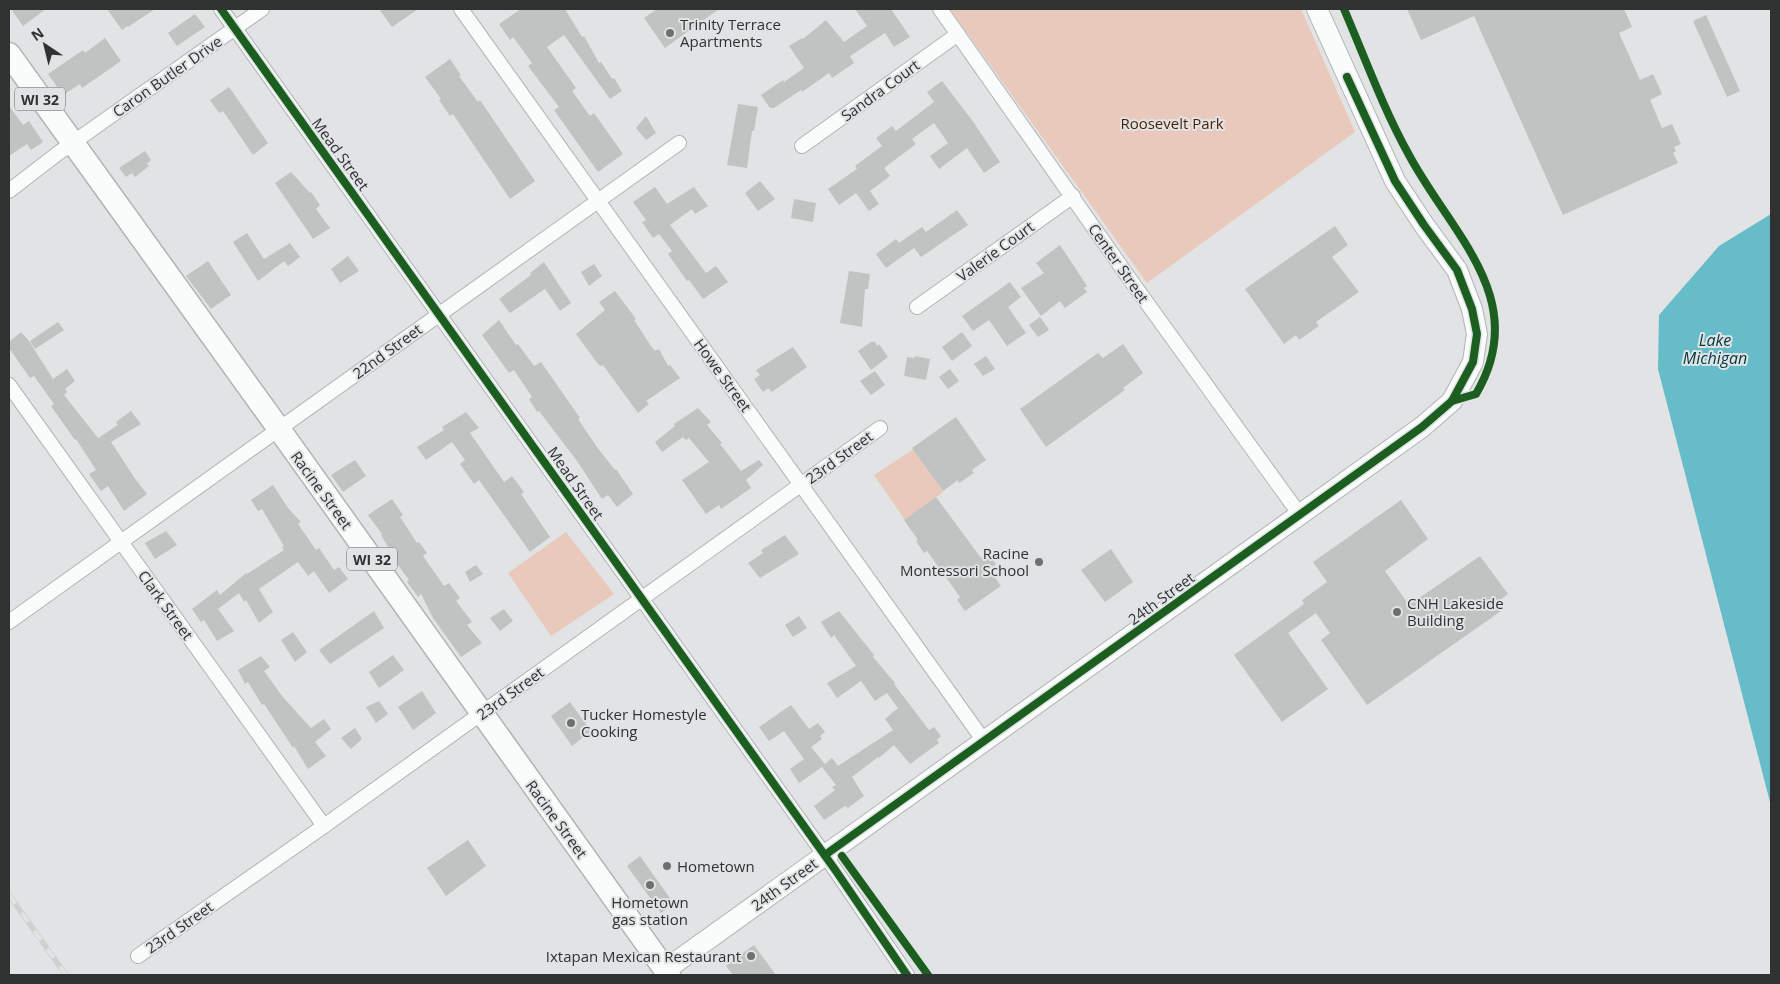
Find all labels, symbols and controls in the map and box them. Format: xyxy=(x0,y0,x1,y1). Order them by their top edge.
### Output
place label: Trinity Terrace Apartments xyxy=(680,14,781,51)
north arrow xyxy=(20,20,70,70)
text: N xyxy=(27,23,47,45)
marker: Trinity Terrace Apartments xyxy=(664,27,676,39)
street label: Caron Butler Drive xyxy=(108,31,226,121)
street label: Sandra Court xyxy=(837,55,923,125)
road number: WI 32 xyxy=(15,88,65,110)
park label: Roosevelt Park xyxy=(1120,113,1224,133)
street label: Mead Street xyxy=(308,114,374,194)
street label: Valerie Court xyxy=(952,216,1038,286)
street label: Center Street xyxy=(1084,219,1154,307)
street label: 22nd Street xyxy=(348,319,426,383)
water label: Lake Michigan xyxy=(1683,329,1747,369)
street label: Howe Street xyxy=(690,334,756,416)
street label: 23rd Street xyxy=(801,426,877,488)
street label: Mead Street xyxy=(543,442,609,524)
street label: Racine Street xyxy=(287,447,357,533)
place label: Racine Montessori School xyxy=(900,543,1029,580)
road number: WI 32 xyxy=(347,548,397,570)
marker: Racine Montessori School xyxy=(1033,556,1045,568)
street label: Clark Street xyxy=(134,566,198,644)
street label: 24th Street xyxy=(1124,567,1198,629)
place label: CNH Lakeside Building xyxy=(1407,593,1504,630)
marker: CNH Lakeside Building xyxy=(1391,606,1403,618)
street label: 23rd Street xyxy=(472,662,548,724)
place label: Tucker Homestyle Cooking xyxy=(581,704,707,741)
marker: Tucker Homestyle Cooking xyxy=(565,717,577,729)
street label: Racine Street xyxy=(522,776,592,862)
street label: 24th Street xyxy=(747,853,821,915)
place label: Hometown xyxy=(677,856,755,876)
marker: Hometown xyxy=(661,860,673,872)
marker: Hometown gas station xyxy=(644,879,656,891)
place label: Hometown gas station xyxy=(611,892,689,929)
street label: 23rd Street xyxy=(141,896,217,958)
place label: Ixtapan Mexican Restaurant xyxy=(546,946,741,966)
marker: Ixtapan Mexican Restaurant xyxy=(745,950,757,962)

